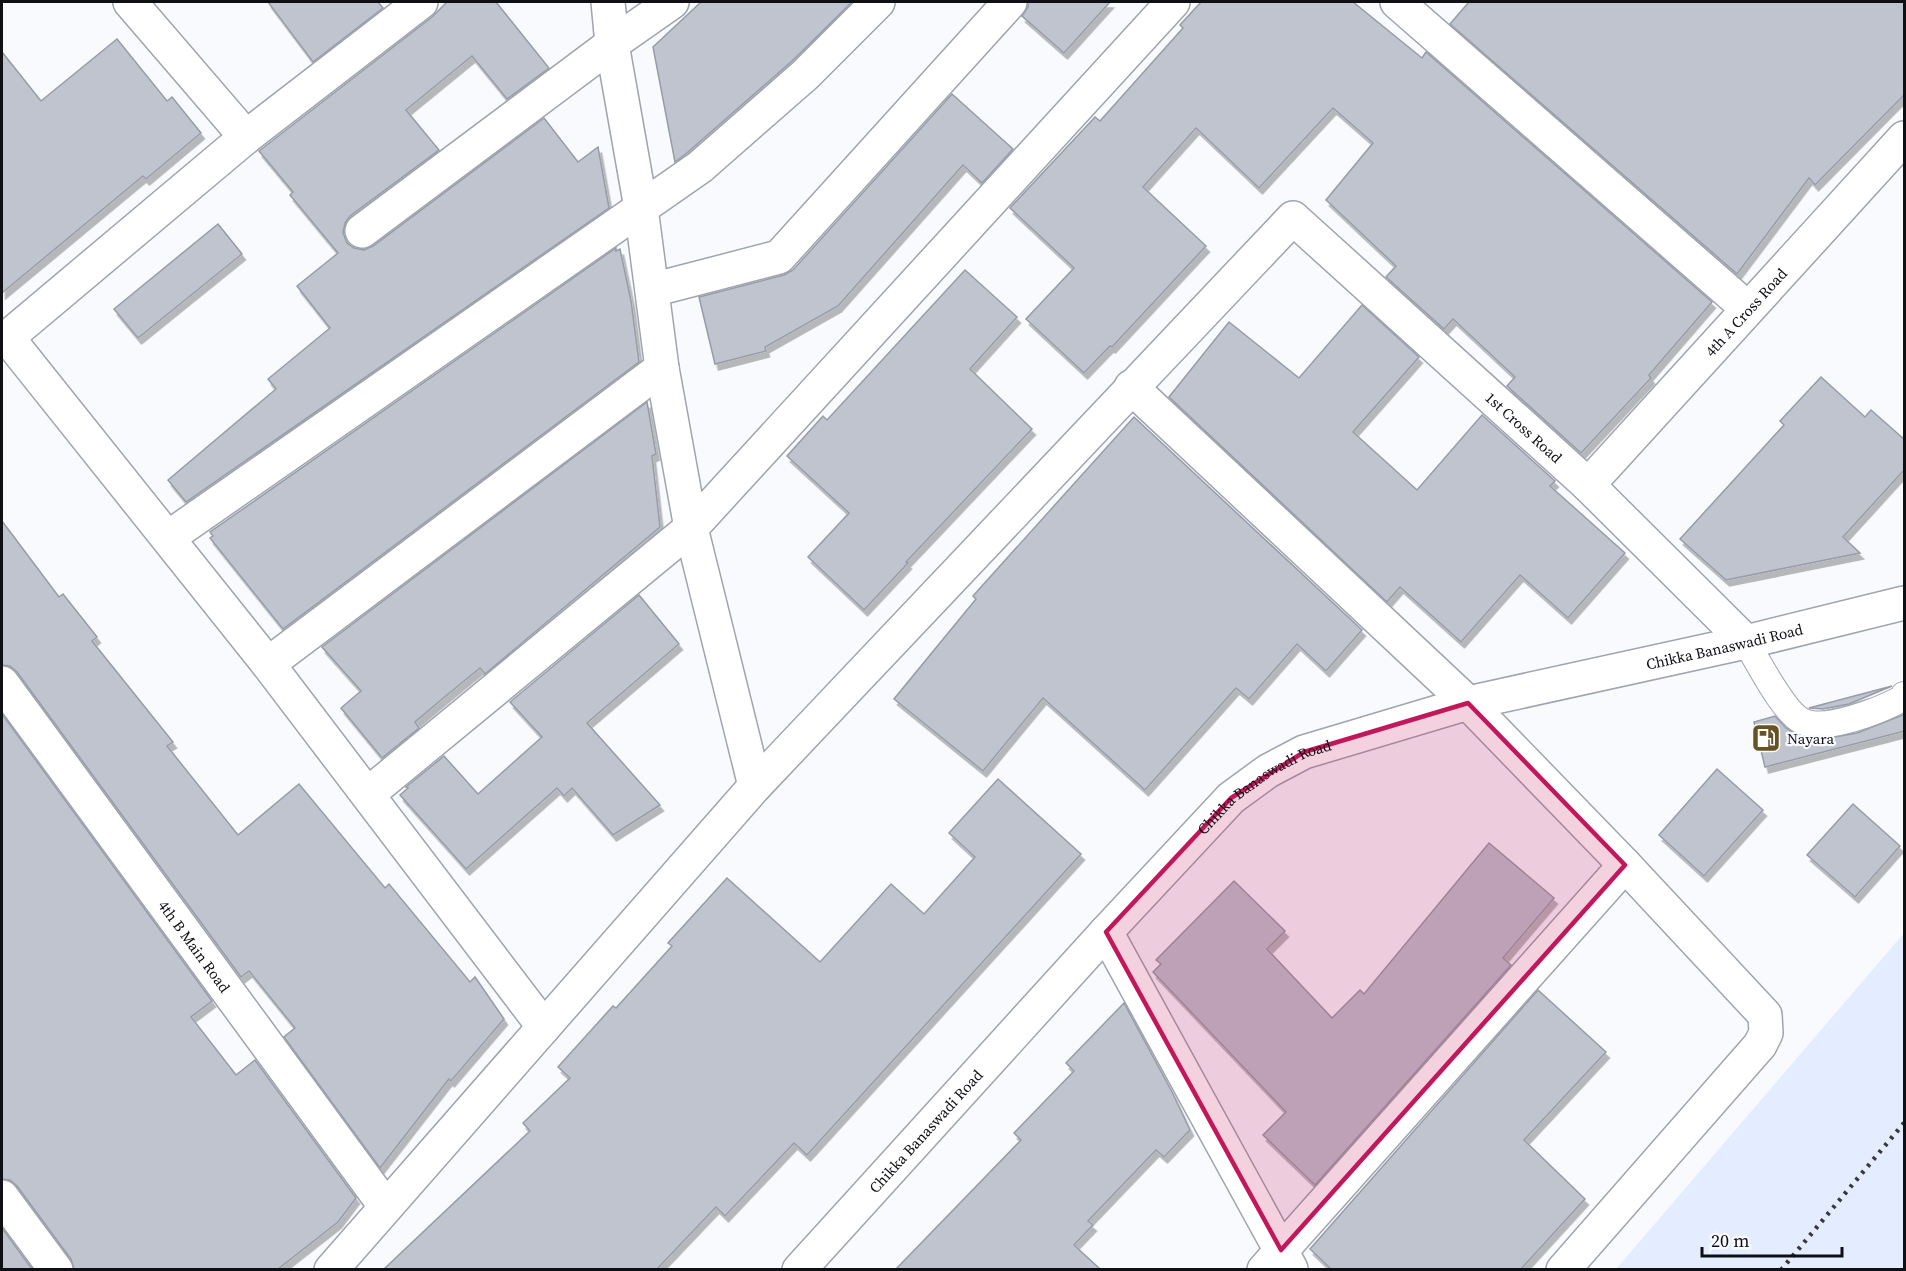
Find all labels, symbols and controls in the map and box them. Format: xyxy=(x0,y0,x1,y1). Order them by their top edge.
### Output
street label: 4th A Cross Road xyxy=(1700,263,1792,361)
street label: 1st Cross Road xyxy=(1481,387,1567,468)
street label: Chikka Banaswadi Road xyxy=(1644,618,1805,674)
fuel station icon: Nayara xyxy=(1750,722,1782,754)
place label: Nayara xyxy=(1787,728,1835,749)
street label: Chikka Banaswadi Road xyxy=(1192,734,1334,839)
street label: 4th B Main Road xyxy=(154,895,236,997)
street label: Chikka Banaswadi Road xyxy=(864,1064,987,1197)
scale bar xyxy=(1702,1220,1842,1258)
text: 20 m xyxy=(1711,1228,1749,1253)

